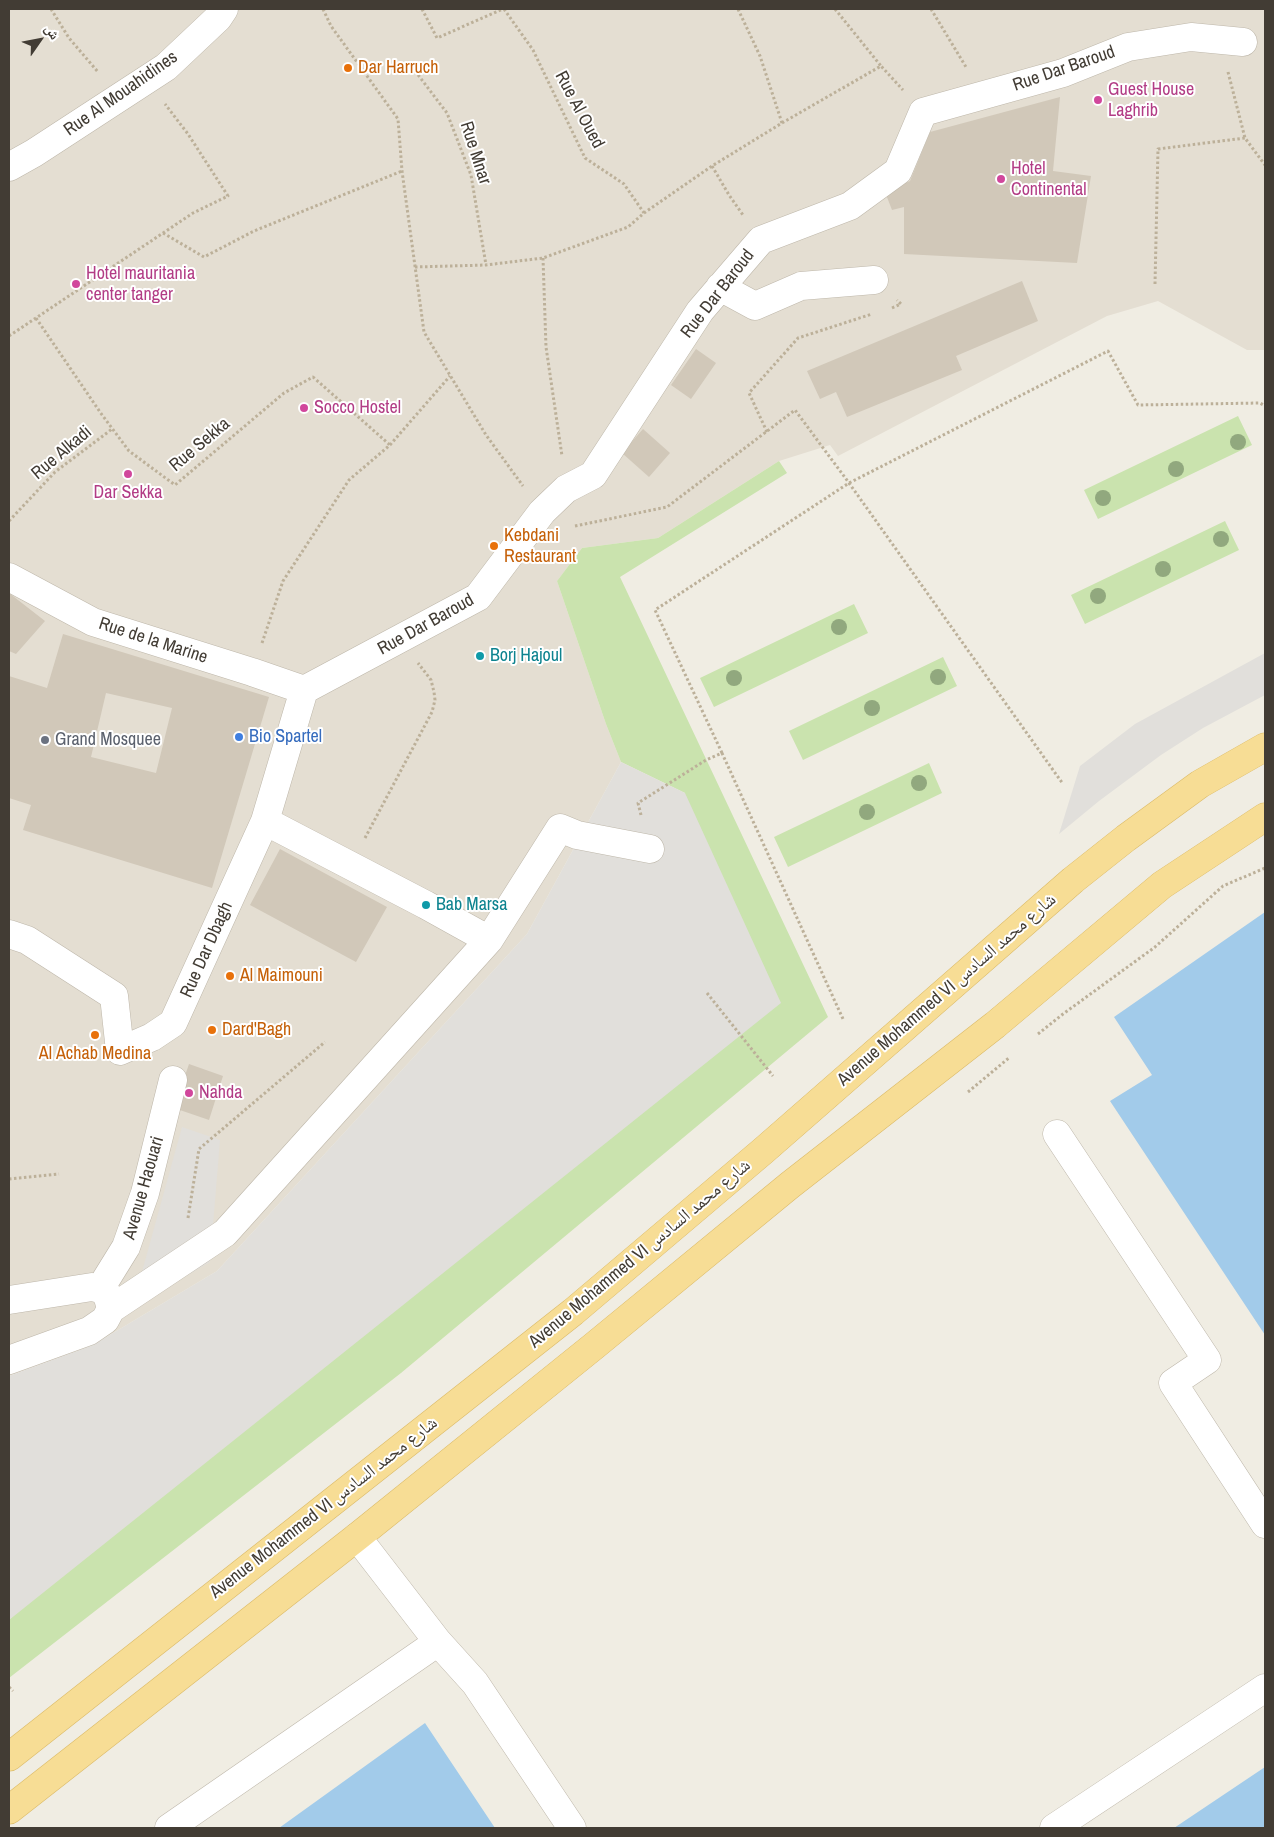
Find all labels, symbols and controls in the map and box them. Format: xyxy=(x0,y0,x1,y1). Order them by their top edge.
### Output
north arrow xyxy=(15,15,65,65)
text: ش xyxy=(41,21,64,43)
street label: Rue Dar Baroud xyxy=(1010,41,1118,97)
street label: Rue Al Mouahidines xyxy=(60,47,182,141)
place label: Dar Harruch xyxy=(358,57,438,79)
marker: Dar Harruch xyxy=(342,62,354,74)
street label: Rue Al Oued xyxy=(550,68,608,152)
place label: Guest House Laghrib xyxy=(1108,79,1194,122)
marker: Guest House Laghrib xyxy=(1092,94,1104,106)
street label: Rue Mnar xyxy=(455,119,495,187)
place label: Hotel Continental xyxy=(1011,158,1086,200)
marker: Hotel Continental xyxy=(995,173,1007,185)
street label: Rue Dar Baroud xyxy=(677,245,759,343)
place label: Hotel mauritania center tanger xyxy=(86,263,195,306)
marker: Hotel mauritania center tanger xyxy=(70,278,82,290)
place label: Socco Hostel xyxy=(314,397,401,419)
marker: Socco Hostel xyxy=(298,402,310,414)
street label: Rue Sekka xyxy=(165,414,235,476)
street label: Rue Alkadi xyxy=(27,422,97,484)
marker: Dar Sekka xyxy=(122,468,134,480)
place label: Dar Sekka xyxy=(94,482,162,504)
place label: Kebdani Restaurant xyxy=(504,525,576,568)
marker: Kebdani Restaurant xyxy=(488,540,500,552)
street label: Rue Dar Baroud xyxy=(374,590,478,660)
street label: Rue de la Marine xyxy=(96,613,210,669)
place label: Borj Hajoul xyxy=(490,645,562,667)
marker: Borj Hajoul xyxy=(474,650,486,662)
place label: Bio Spartel xyxy=(249,726,322,748)
place label: Grand Mosquee xyxy=(55,729,161,751)
marker: Bio Spartel xyxy=(233,731,245,743)
marker: Grand Mosquee xyxy=(39,734,51,746)
street label: Avenue Mohammed VI شارع محمد السادس xyxy=(833,889,1061,1091)
place label: Bab Marsa xyxy=(436,894,507,916)
street label: Rue Dar Dbagh xyxy=(176,899,238,1001)
marker: Bab Marsa xyxy=(420,899,432,911)
place label: Al Maimouni xyxy=(240,965,323,987)
marker: Al Maimouni xyxy=(224,970,236,982)
place label: Dard'Bagh xyxy=(222,1019,291,1041)
marker: Dard'Bagh xyxy=(206,1024,218,1036)
marker: Al Achab Medina xyxy=(89,1029,101,1041)
place label: Al Achab Medina xyxy=(39,1043,151,1065)
place label: Nahda xyxy=(199,1082,242,1104)
marker: Nahda xyxy=(183,1087,195,1099)
street label: Avenue Haouari xyxy=(119,1134,169,1242)
street label: Avenue Mohammed VI شارع محمد السادس xyxy=(525,1155,755,1353)
street label: Avenue Mohammed VI شارع محمد السادس xyxy=(206,1412,442,1604)

